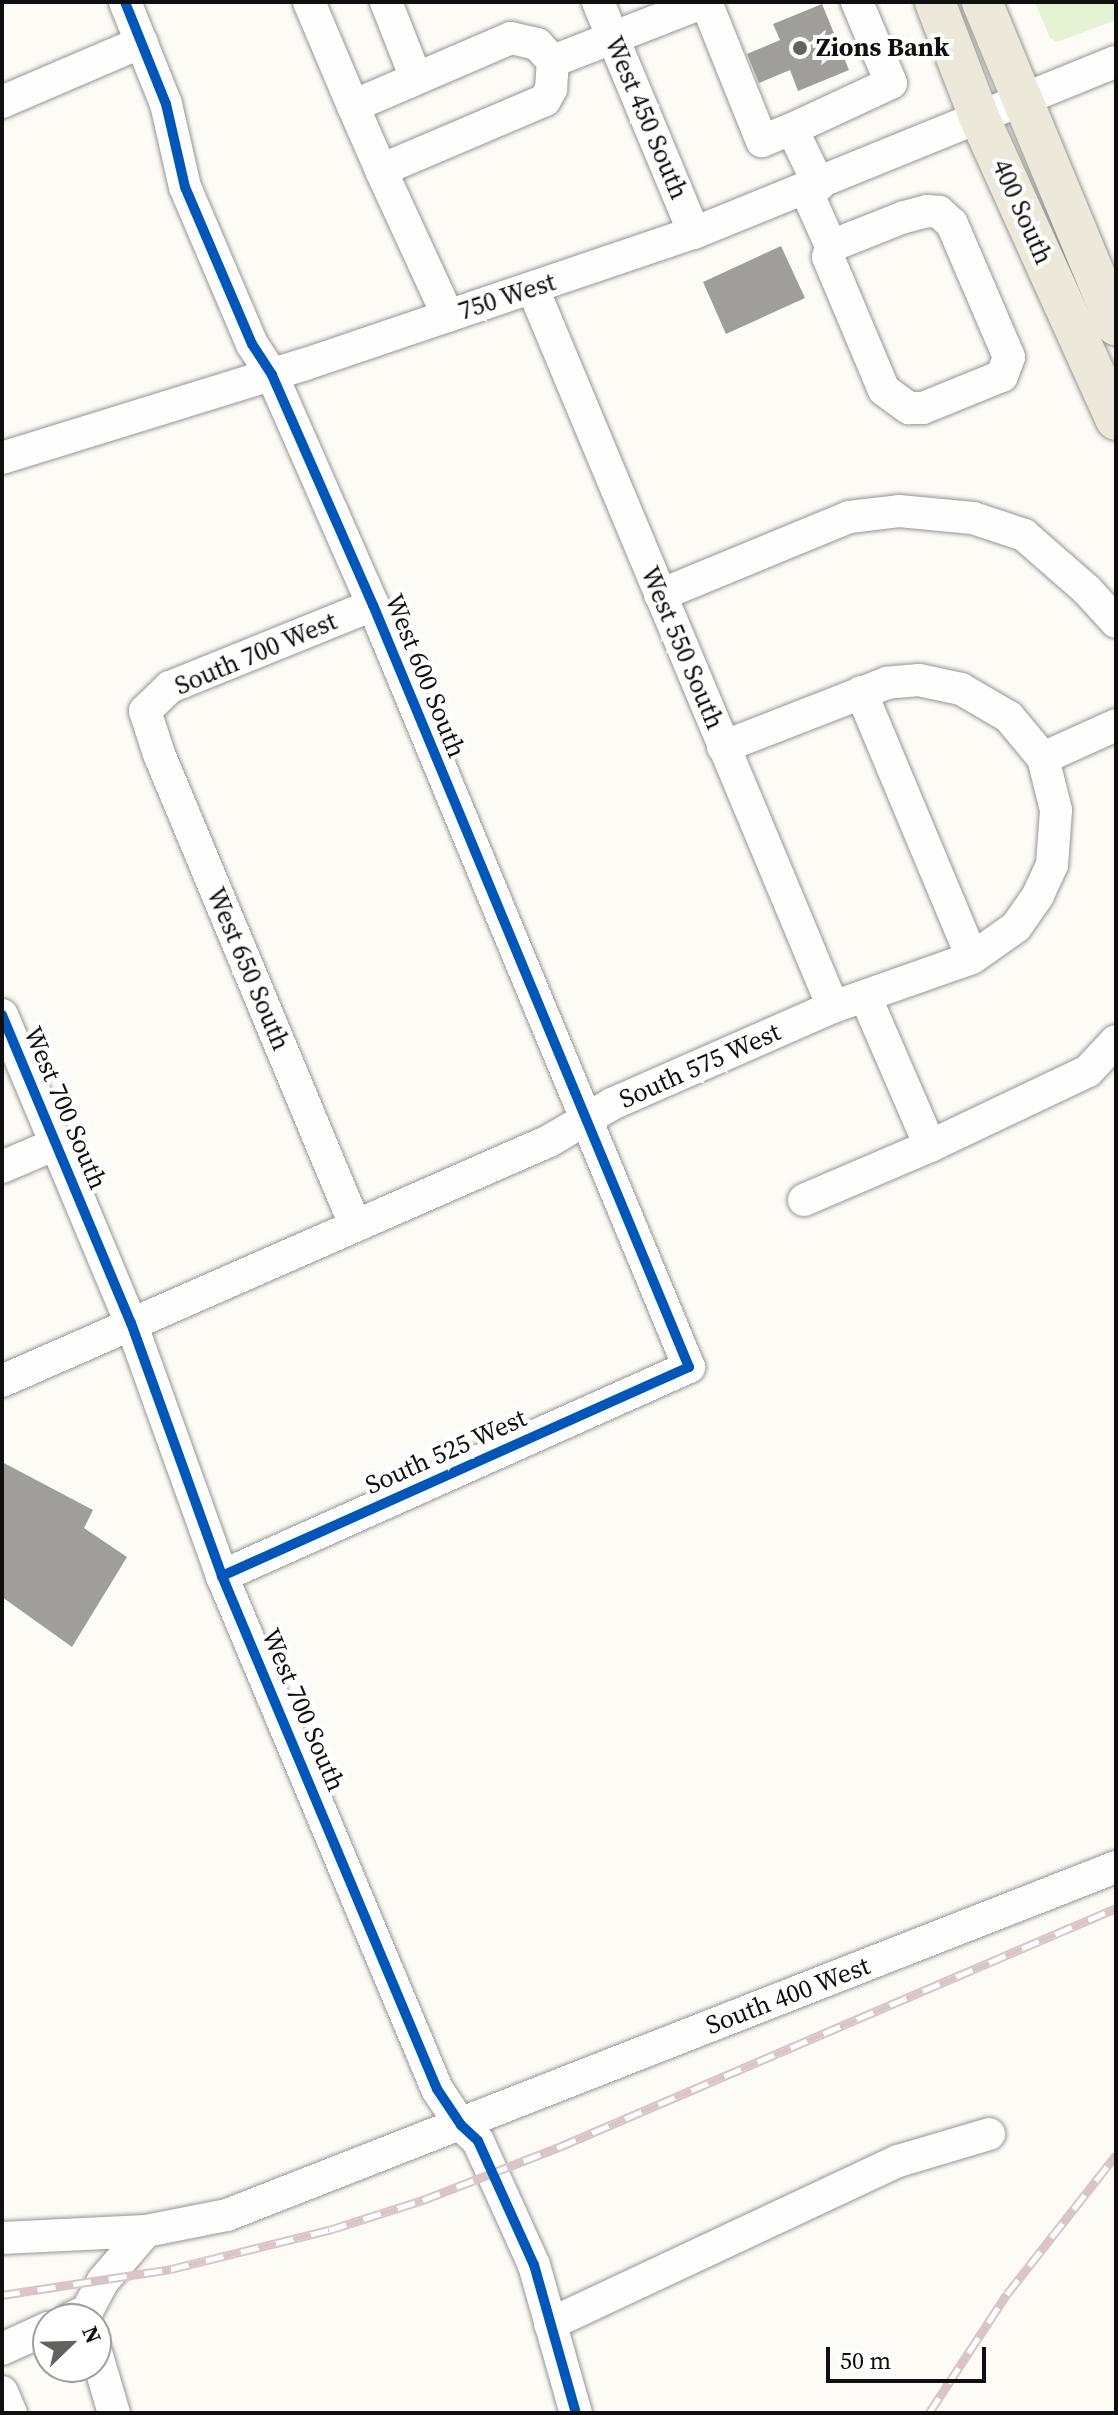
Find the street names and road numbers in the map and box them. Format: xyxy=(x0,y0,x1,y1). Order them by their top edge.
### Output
street label: West 450 South xyxy=(598,32,694,204)
street label: 400 South xyxy=(985,155,1059,269)
street label: 750 West xyxy=(454,267,560,327)
street label: West 550 South xyxy=(634,562,730,734)
street label: West 600 South xyxy=(378,590,472,762)
street label: South 700 West xyxy=(170,606,342,702)
street label: West 650 South xyxy=(200,883,296,1055)
street label: South 575 West xyxy=(614,1016,786,1116)
street label: West 700 South xyxy=(17,1022,113,1194)
street label: South 525 West xyxy=(360,1402,532,1502)
street label: West 700 South xyxy=(255,1624,351,1796)
street label: South 400 West xyxy=(701,1950,875,2042)

